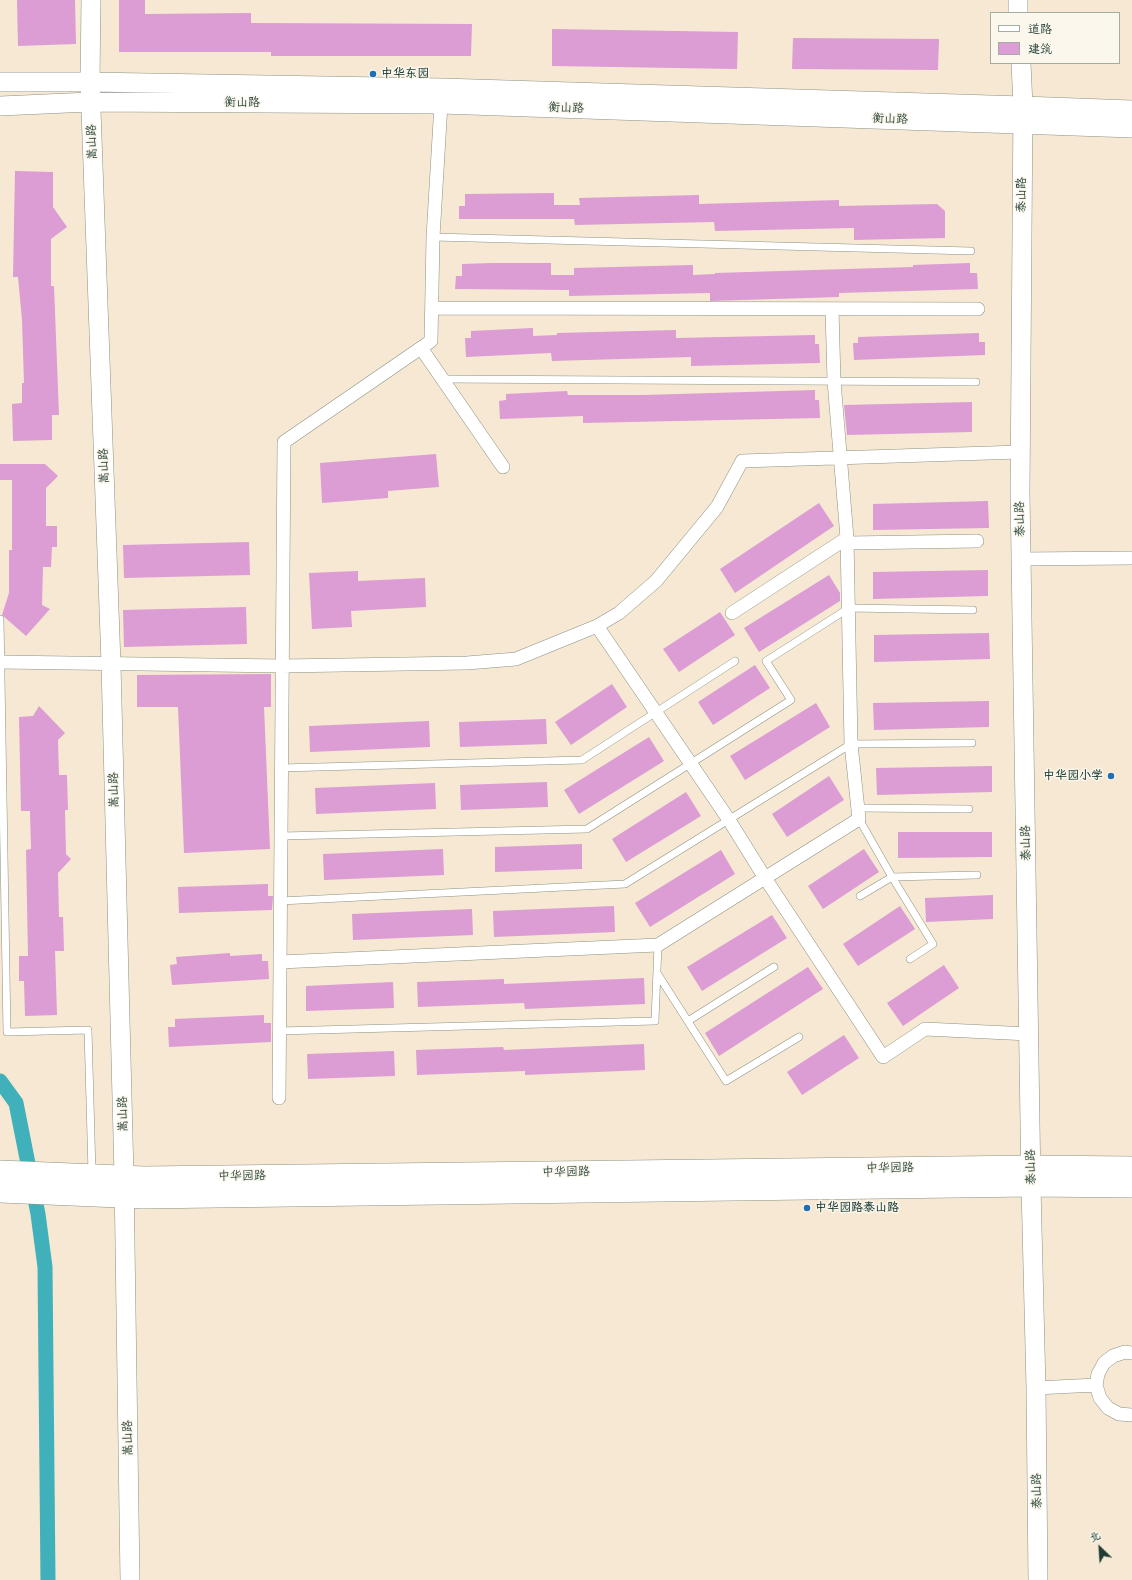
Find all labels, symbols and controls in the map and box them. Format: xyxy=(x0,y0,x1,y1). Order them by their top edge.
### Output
legend xyxy=(990,12,1120,64)
text: 道路 xyxy=(1028,22,1052,36)
text: 建筑 xyxy=(1028,42,1052,56)
place label: 中华东园 xyxy=(381,67,429,81)
marker: 中华东园 xyxy=(368,69,378,79)
street label: 衡山路 xyxy=(224,96,260,110)
street label: 衡山路 xyxy=(548,100,584,116)
street label: 衡山路 xyxy=(872,111,908,127)
street label: 嵩山路 xyxy=(84,124,100,160)
street label: 泰山路 xyxy=(1015,177,1029,213)
street label: 嵩山路 xyxy=(96,448,112,484)
street label: 泰山路 xyxy=(1012,501,1028,537)
place label: 中华园小学 xyxy=(1043,769,1103,783)
marker: 中华园小学 xyxy=(1106,771,1116,781)
street label: 嵩山路 xyxy=(106,772,122,808)
street label: 泰山路 xyxy=(1018,825,1034,861)
street label: 嵩山路 xyxy=(115,1096,131,1132)
street label: 泰山路 xyxy=(1023,1149,1039,1185)
street label: 中华园路 xyxy=(866,1160,914,1176)
street label: 中华园路 xyxy=(542,1164,590,1180)
street label: 中华园路 xyxy=(218,1168,266,1184)
place label: 中华园路泰山路 xyxy=(815,1201,899,1215)
marker: 中华园路泰山路 xyxy=(802,1203,812,1213)
street label: 嵩山路 xyxy=(120,1420,136,1456)
street label: 泰山路 xyxy=(1029,1473,1045,1509)
north arrow xyxy=(1080,1528,1120,1568)
text: 北 xyxy=(1087,1528,1102,1545)

